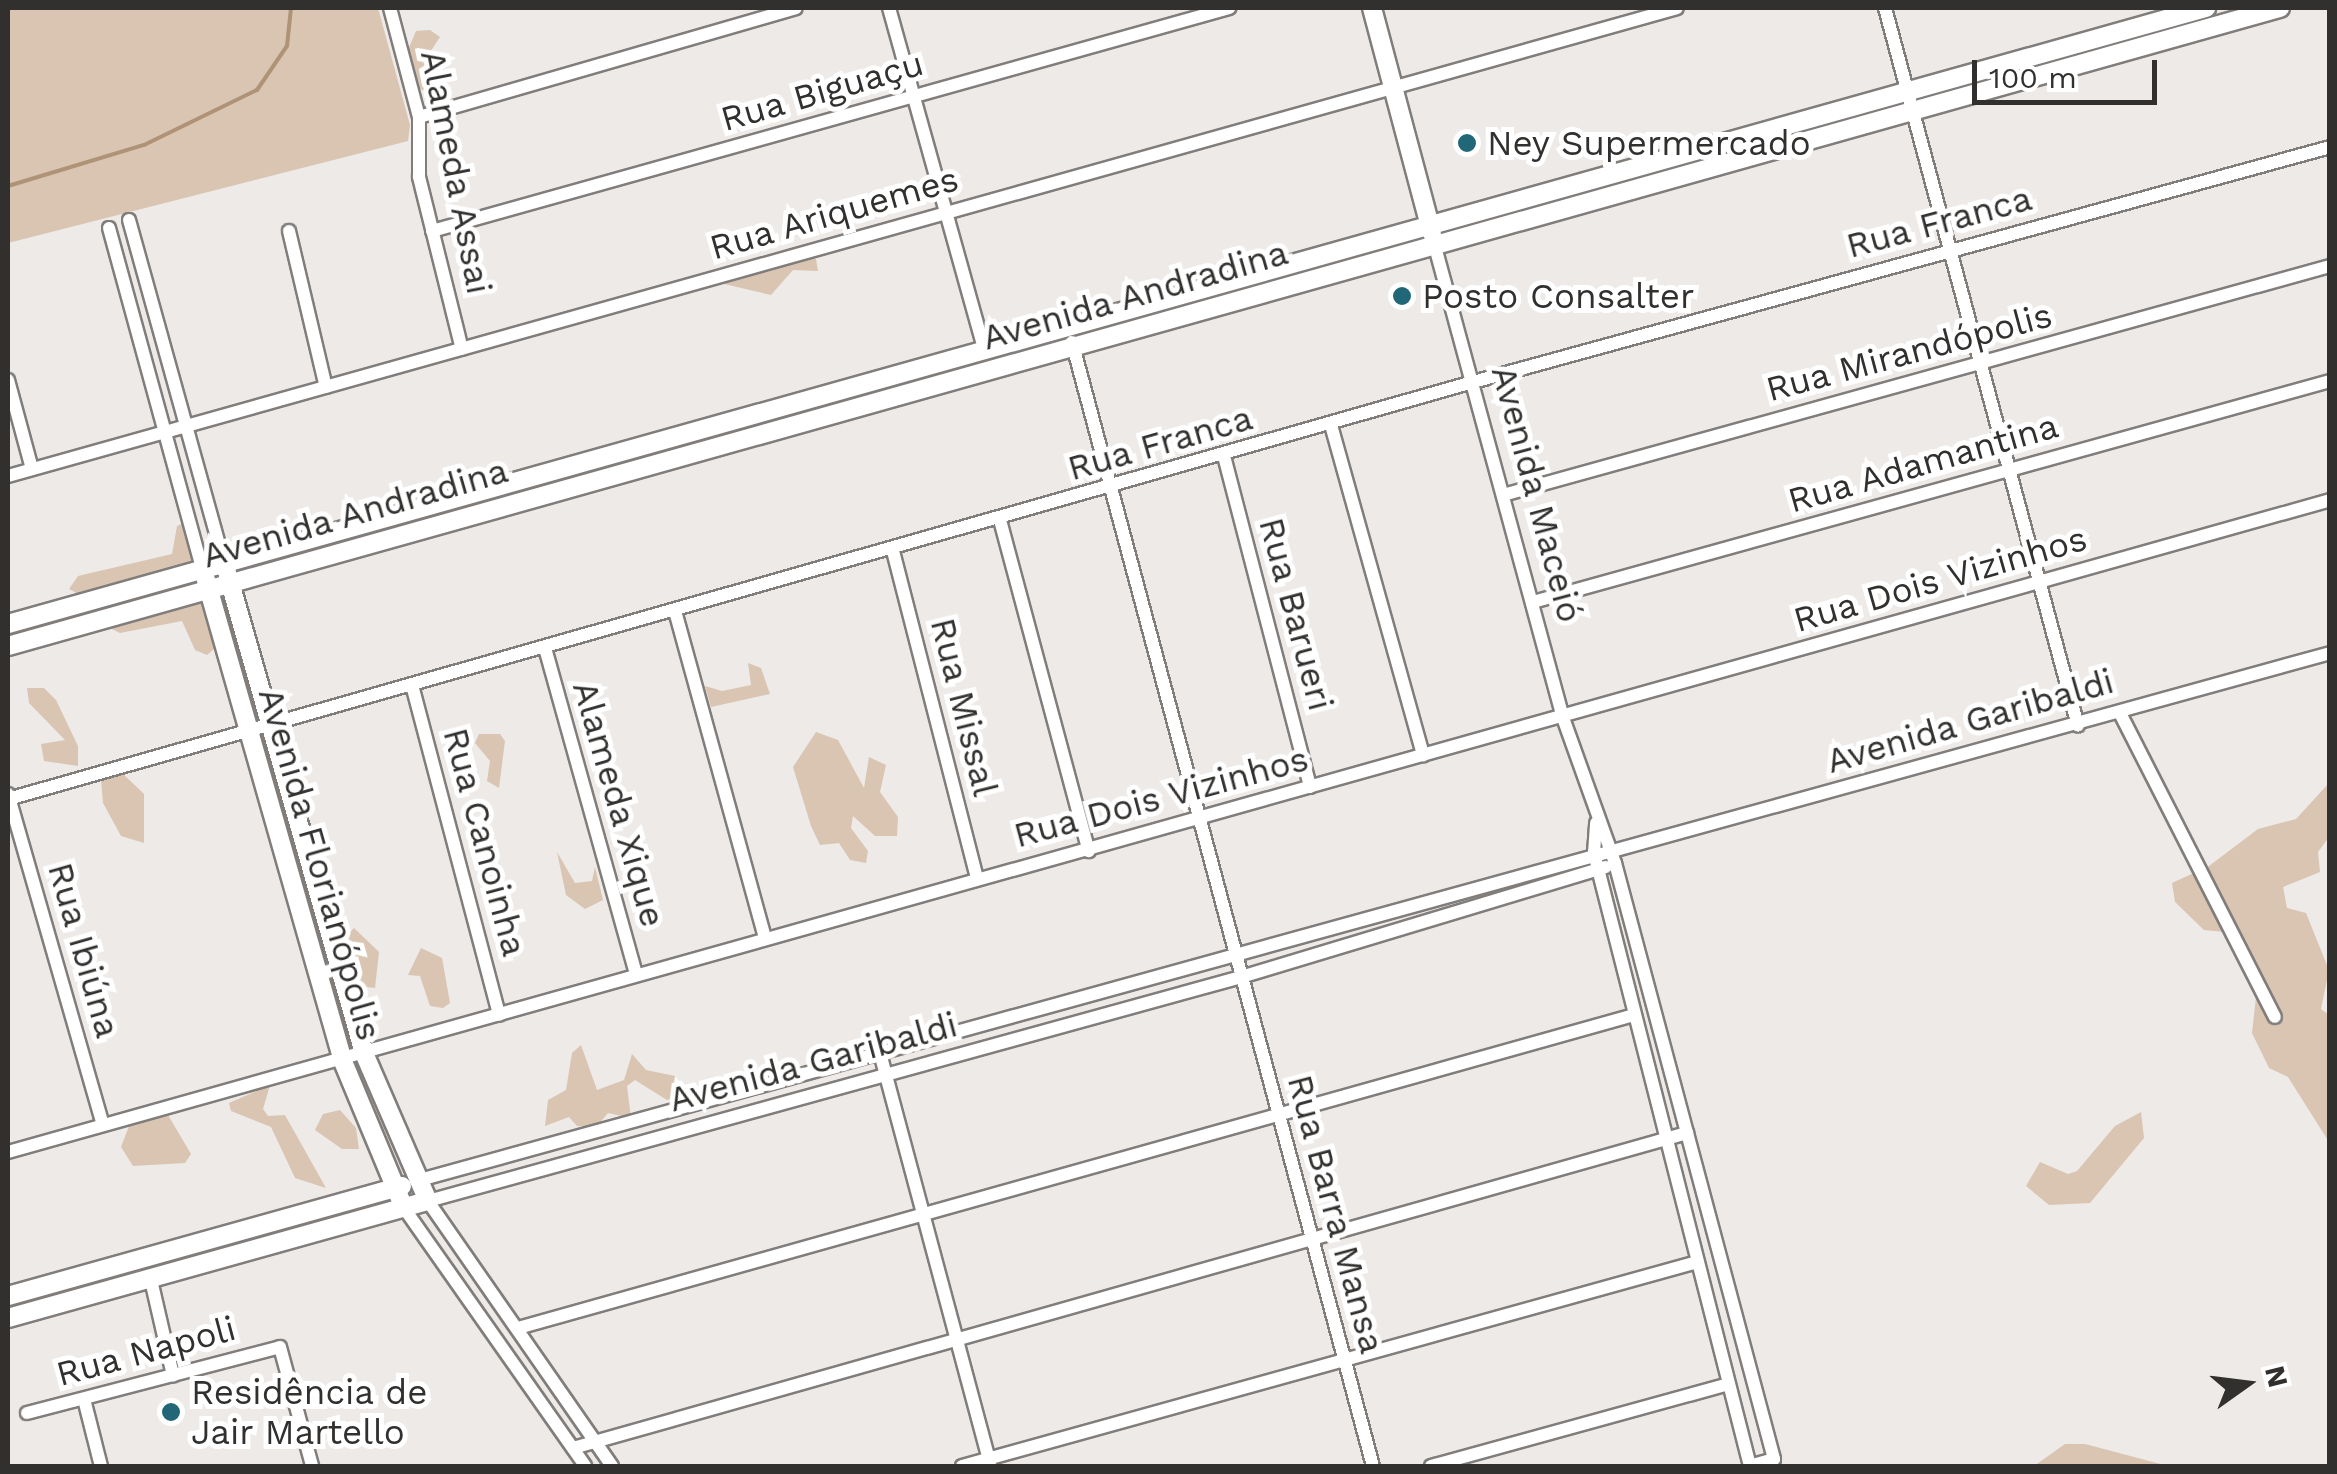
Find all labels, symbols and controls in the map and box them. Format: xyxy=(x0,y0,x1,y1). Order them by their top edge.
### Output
scale bar xyxy=(1977,40,2162,102)
street label: Rua Biguaçu xyxy=(715,42,929,140)
street label: Alameda Assai xyxy=(412,45,500,299)
text: 100 m xyxy=(1989,60,2077,95)
place label: Ney Supermercado xyxy=(1487,122,1812,164)
marker: Ney Supermercado xyxy=(1456,132,1478,154)
street label: Rua Ariquemes xyxy=(704,157,964,269)
street label: Rua Franca xyxy=(1841,177,2037,267)
street label: Avenida Andradina xyxy=(976,231,1294,359)
place label: Posto Consalter xyxy=(1422,275,1694,317)
marker: Posto Consalter xyxy=(1391,285,1413,307)
street label: Rua Mirandópolis xyxy=(1761,294,2057,410)
street label: Avenida Maceió xyxy=(1482,361,1592,627)
street label: Rua Franca xyxy=(1062,397,1258,489)
street label: Rua Adamantina xyxy=(1782,404,2064,522)
street label: Avenida Andradina xyxy=(196,449,514,577)
street label: Rua Barueri xyxy=(1250,513,1342,715)
street label: Rua Dois Vizinhos xyxy=(1788,517,2092,641)
street label: Rua Missal xyxy=(922,613,1006,801)
street label: Avenida Garibaldi xyxy=(1821,660,2119,782)
street label: Alameda Xique xyxy=(564,676,674,932)
street label: Avenida Florianópolis xyxy=(249,683,391,1045)
street label: Rua Canoinha xyxy=(434,723,536,961)
street label: Rua Dois Vizinhos xyxy=(1008,737,1314,857)
street label: Rua Ibiúna xyxy=(39,857,129,1043)
street label: Avenida Garibaldi xyxy=(664,1003,962,1121)
street label: Rua Barra Mansa xyxy=(1278,1069,1394,1359)
street label: Rua Napoli xyxy=(51,1307,241,1395)
north arrow xyxy=(2197,1334,2297,1434)
text: N xyxy=(2258,1363,2295,1391)
place label: Residência de Jair Martello xyxy=(191,1371,428,1453)
marker: Residência de Jair Martello xyxy=(160,1401,182,1423)

